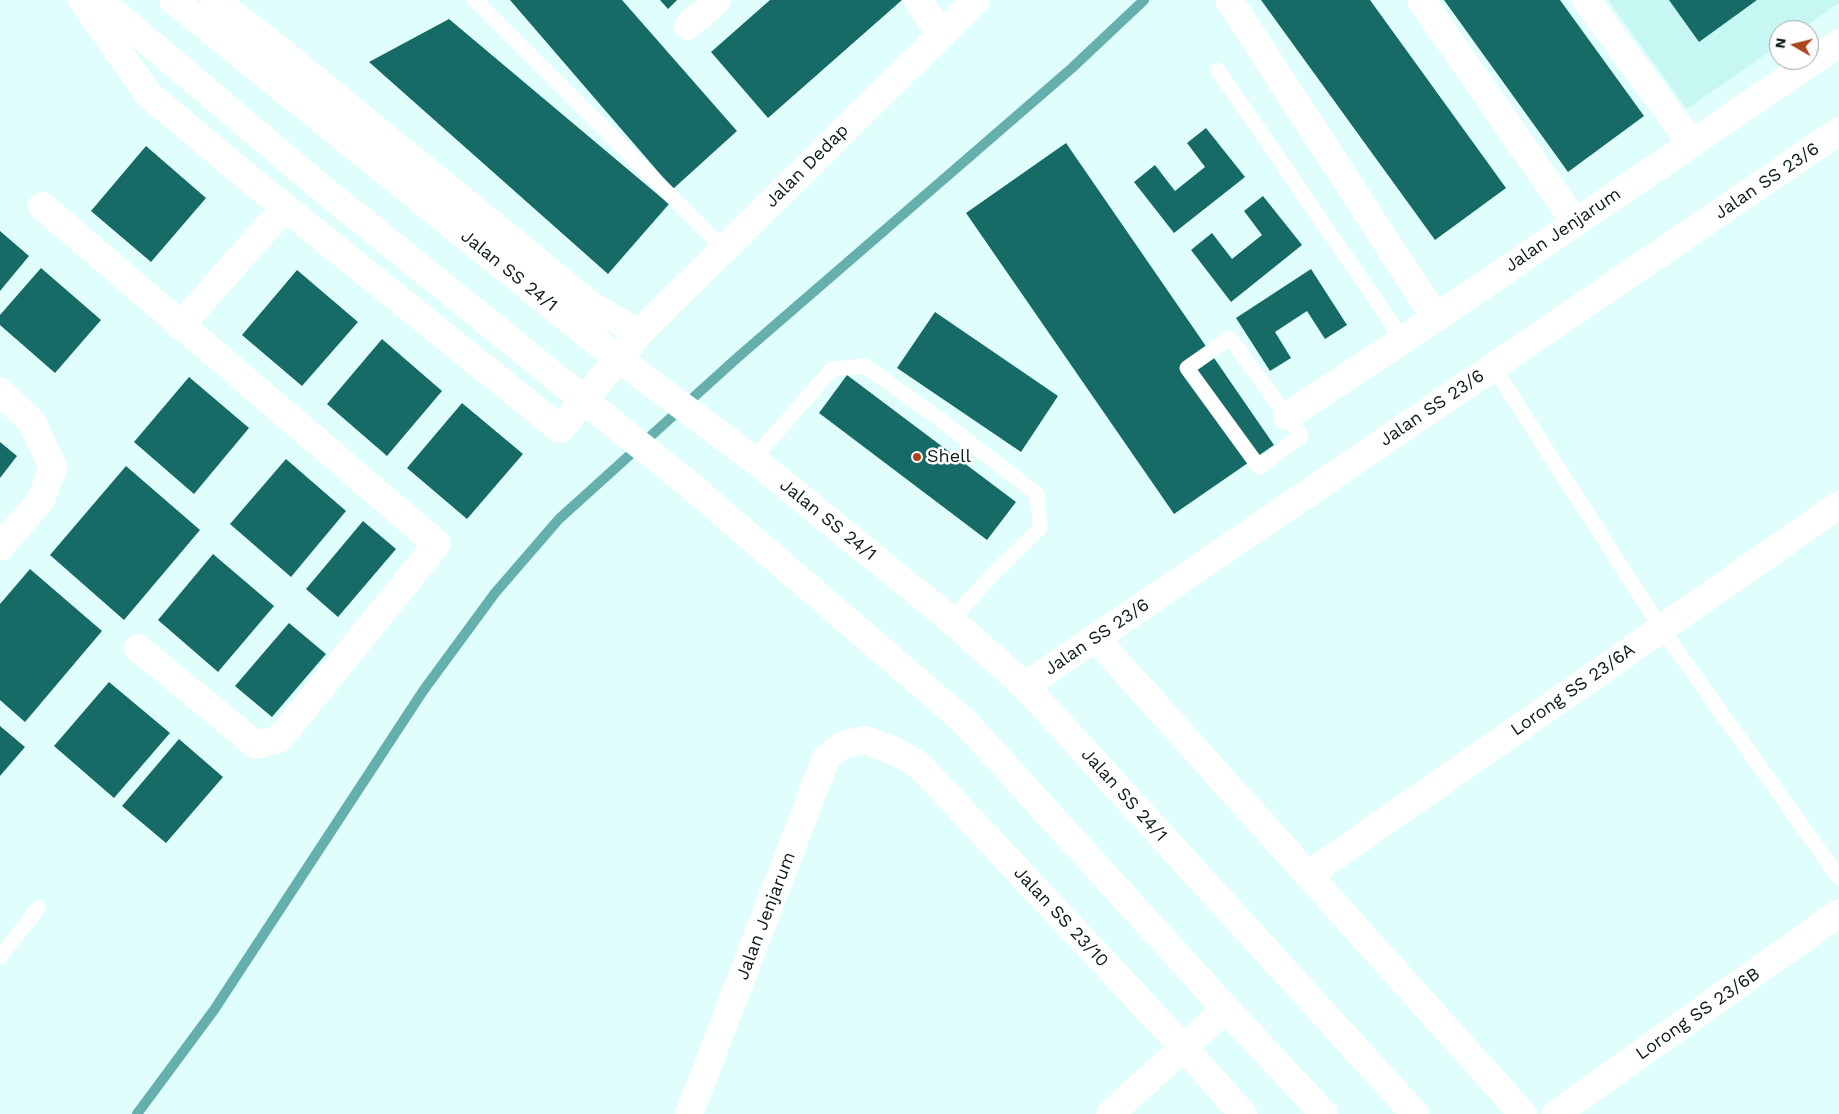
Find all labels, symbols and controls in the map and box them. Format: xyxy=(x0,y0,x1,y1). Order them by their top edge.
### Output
north arrow xyxy=(1769,20,1819,70)
text: N xyxy=(1771,37,1789,49)
street label: Jalan Dedap xyxy=(761,120,853,212)
street label: Jalan SS 23/6 xyxy=(1710,138,1824,224)
street label: Jalan Jenjarum xyxy=(1501,183,1625,277)
street label: Jalan SS 24/1 xyxy=(456,225,562,317)
street label: Jalan SS 23/6 xyxy=(1375,365,1489,451)
place label: Shell xyxy=(927,446,971,468)
marker: Shell xyxy=(911,451,923,463)
street label: Jalan SS 24/1 xyxy=(775,474,881,566)
street label: Jalan SS 23/6 xyxy=(1040,594,1154,680)
street label: Lorong SS 23/6A xyxy=(1507,639,1639,741)
street label: Jalan SS 24/1 xyxy=(1076,744,1172,846)
street label: Jalan Jenjarum xyxy=(732,849,800,983)
street label: Jalan SS 23/10 xyxy=(1009,862,1113,972)
street label: Lorong SS 23/6B xyxy=(1632,963,1764,1065)

